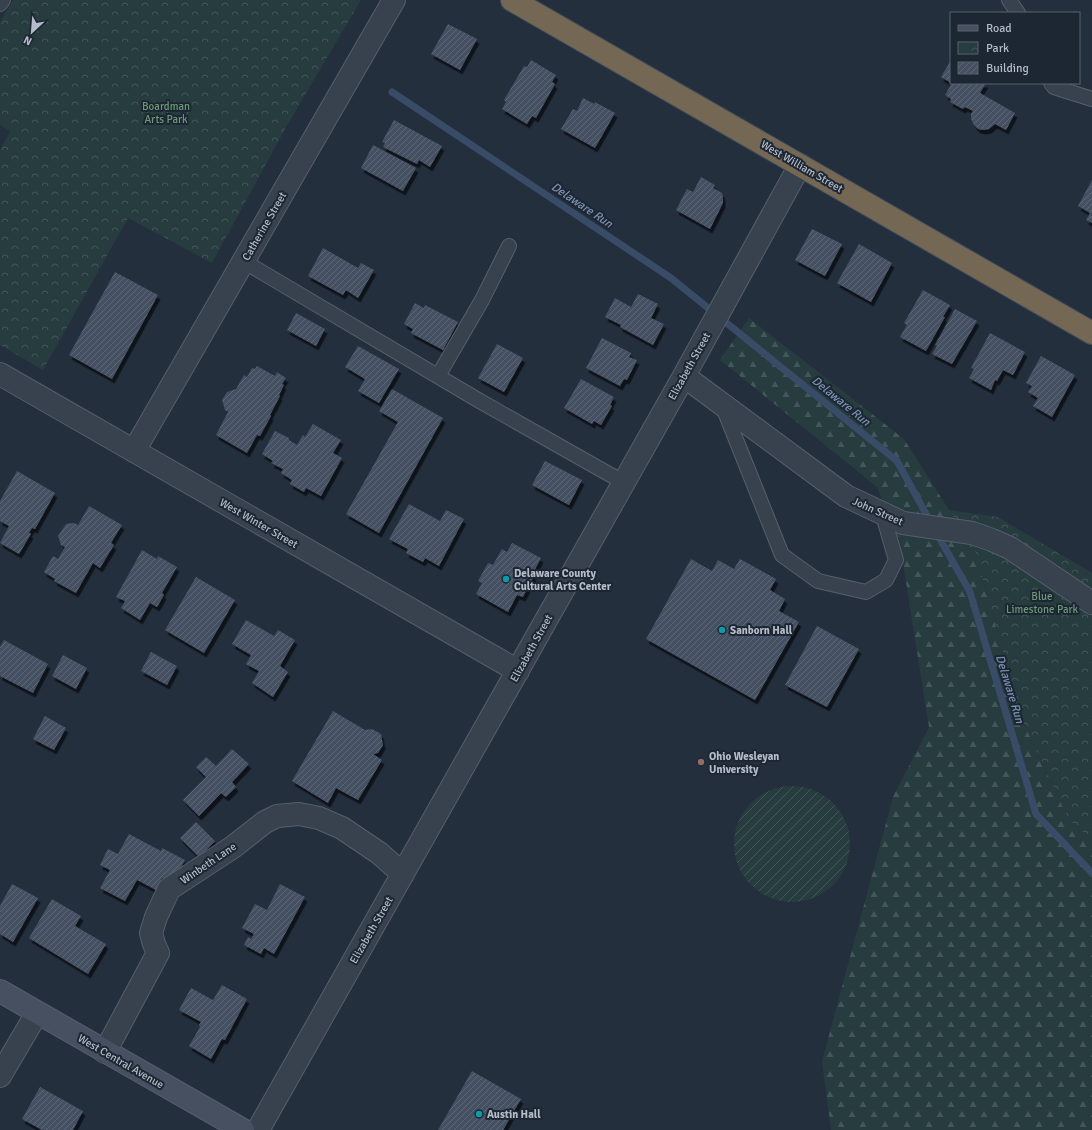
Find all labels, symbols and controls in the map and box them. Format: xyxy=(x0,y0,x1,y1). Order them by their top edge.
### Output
north arrow xyxy=(12,12,52,52)
legend xyxy=(950,12,1080,84)
text: Road xyxy=(986,21,1012,36)
text: N xyxy=(22,33,34,48)
text: Park xyxy=(986,41,1009,56)
text: Building xyxy=(986,61,1029,76)
park label: Boardman Arts Park xyxy=(142,100,190,126)
street label: West William Street xyxy=(758,138,845,195)
water label: Delaware Run xyxy=(548,179,616,232)
street label: Catherine Street xyxy=(240,189,289,263)
street label: Elizabeth Street xyxy=(666,330,713,402)
water label: Delaware Run xyxy=(808,373,873,430)
street label: John Street xyxy=(851,495,905,528)
street label: West Winter Street xyxy=(217,496,300,551)
place label: Delaware County Cultural Arts Center xyxy=(514,567,612,593)
marker: Delaware County Cultural Arts Center xyxy=(501,574,511,584)
park label: Blue Limestone Park xyxy=(1006,590,1079,616)
street label: Elizabeth Street xyxy=(508,612,555,684)
place label: Sanborn Hall xyxy=(730,624,793,637)
marker: Sanborn Hall xyxy=(717,625,727,635)
water label: Delaware Run xyxy=(992,653,1027,726)
place label: Ohio Wesleyan University xyxy=(709,750,779,776)
marker: Ohio Wesleyan University xyxy=(696,757,706,767)
street label: Winbeth Lane xyxy=(178,840,239,887)
street label: Elizabeth Street xyxy=(347,894,396,966)
street label: West Central Avenue xyxy=(75,1032,166,1091)
place label: Austin Hall xyxy=(487,1108,541,1121)
marker: Austin Hall xyxy=(474,1109,484,1119)

